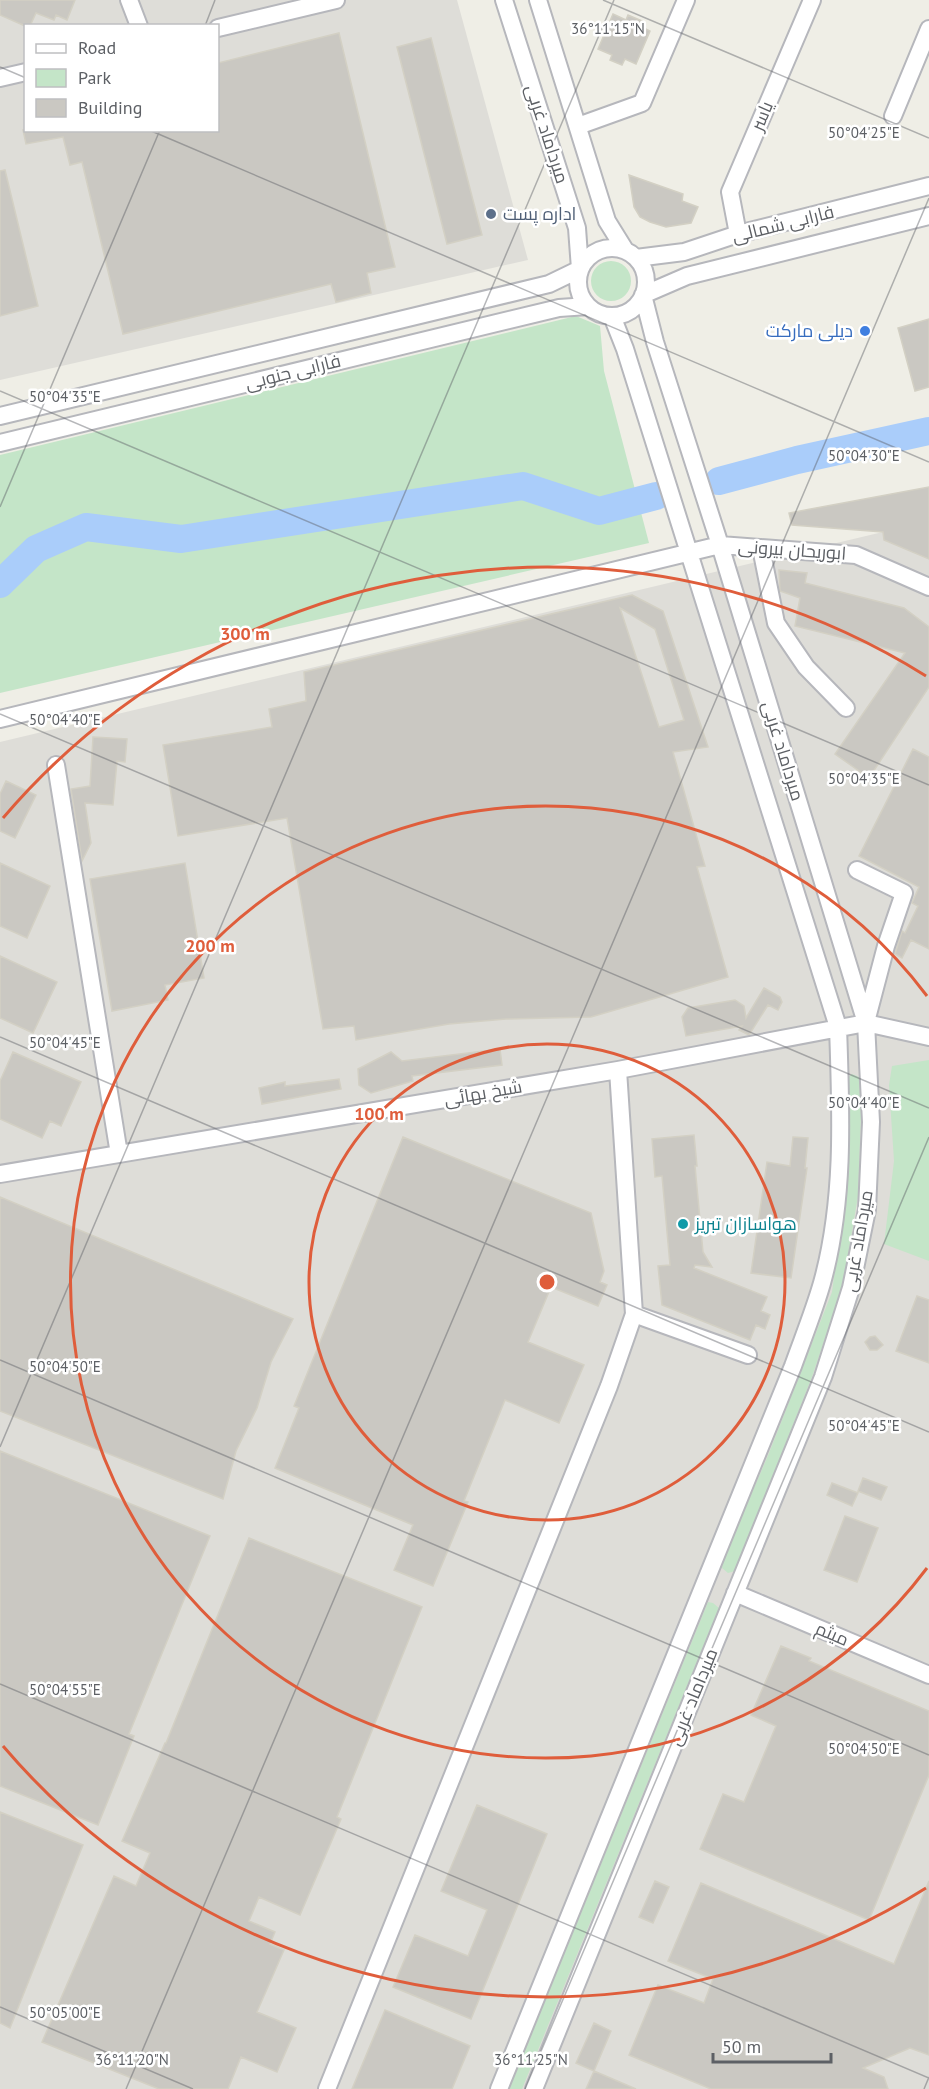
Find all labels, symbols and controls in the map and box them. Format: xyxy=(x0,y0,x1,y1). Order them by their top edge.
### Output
text: 36°11'15"N xyxy=(571,19,645,38)
legend xyxy=(24,24,219,132)
text: Road xyxy=(78,36,116,59)
text: Park xyxy=(78,66,111,89)
street label: میرداماد غربی xyxy=(521,81,574,186)
text: Building xyxy=(78,96,142,119)
street label: یاسر xyxy=(745,97,778,135)
text: 50°04'25"E xyxy=(828,123,900,142)
street label: فارابی شمالی xyxy=(729,200,836,247)
place label: اداره پست xyxy=(503,202,576,226)
marker: اداره پست xyxy=(484,207,498,221)
place label: دیلی مارکت xyxy=(766,319,853,342)
marker: دیلی مارکت xyxy=(858,324,872,338)
street label: فارابی جنوبی xyxy=(243,349,343,394)
text: 50°04'35"E xyxy=(29,387,101,406)
text: 50°04'30"E xyxy=(828,446,900,465)
street label: ابوریحان بیرونی xyxy=(737,534,847,565)
text: 300 m xyxy=(220,622,270,645)
street label: میرداماد غربی xyxy=(757,698,810,803)
text: 50°04'40"E xyxy=(29,710,101,729)
text: 50°04'35"E xyxy=(828,769,900,788)
text: 200 m xyxy=(185,934,235,957)
text: 50°04'45"E xyxy=(29,1033,101,1052)
street label: شیخ بهائی xyxy=(442,1074,524,1112)
text: 50°04'40"E xyxy=(828,1093,900,1112)
text: 100 m xyxy=(354,1102,404,1125)
street label: میرداماد غربی xyxy=(837,1188,878,1294)
place label: هواسازان تبریز xyxy=(694,1212,797,1235)
marker: هواسازان تبریز xyxy=(676,1217,690,1231)
centre of rings xyxy=(537,1272,557,1292)
text: 50°04'50"E xyxy=(29,1357,101,1376)
text: 50°04'45"E xyxy=(828,1416,900,1435)
street label: میثم xyxy=(812,1616,852,1652)
street label: میرداماد غربی xyxy=(663,1645,722,1749)
text: 50°04'55"E xyxy=(29,1680,101,1699)
text: 50°04'50"E xyxy=(828,1739,900,1758)
text: 50°05'00"E xyxy=(29,2003,101,2022)
scale bar xyxy=(713,2026,832,2064)
text: 50 m xyxy=(722,2035,761,2058)
text: 36°11'20"N xyxy=(95,2050,169,2069)
text: 36°11'25"N xyxy=(494,2050,568,2069)

